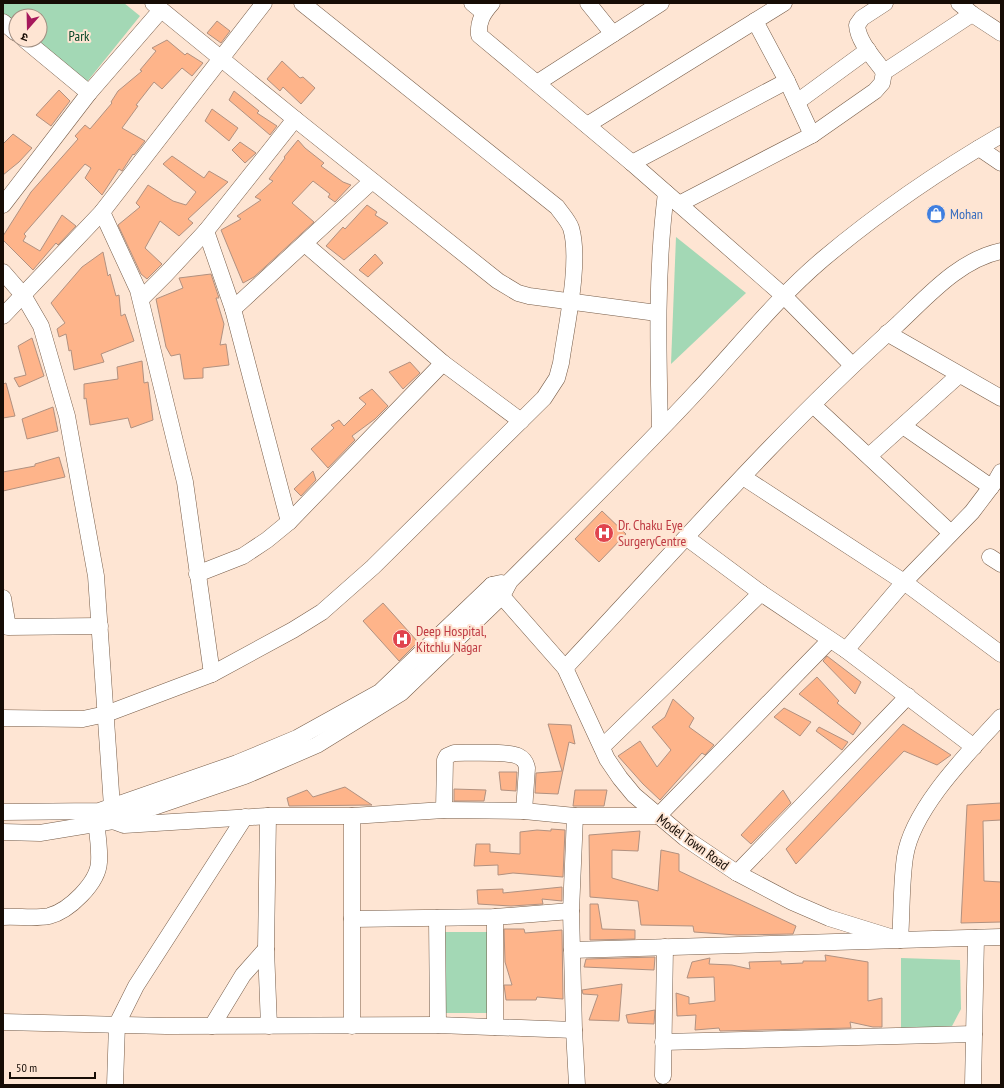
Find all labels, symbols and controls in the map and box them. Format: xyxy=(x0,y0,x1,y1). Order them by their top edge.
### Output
north arrow xyxy=(8,8,48,48)
park label: Park xyxy=(69,27,90,45)
text: उ xyxy=(19,30,30,45)
shop icon: Mohan xyxy=(925,203,947,225)
place label: Mohan xyxy=(950,205,983,223)
place label: Dr. Chaku Eye SurgeryCentre xyxy=(618,516,686,550)
hospital icon: Dr. Chaku Eye SurgeryCentre xyxy=(593,522,615,544)
place label: Deep Hospital, Kitchlu Nagar xyxy=(416,622,487,656)
hospital icon: Deep Hospital, Kitchlu Nagar xyxy=(391,628,413,650)
street label: Model Town Road xyxy=(653,810,733,874)
scale bar xyxy=(10,1054,95,1080)
text: 50 m xyxy=(16,1060,37,1075)

